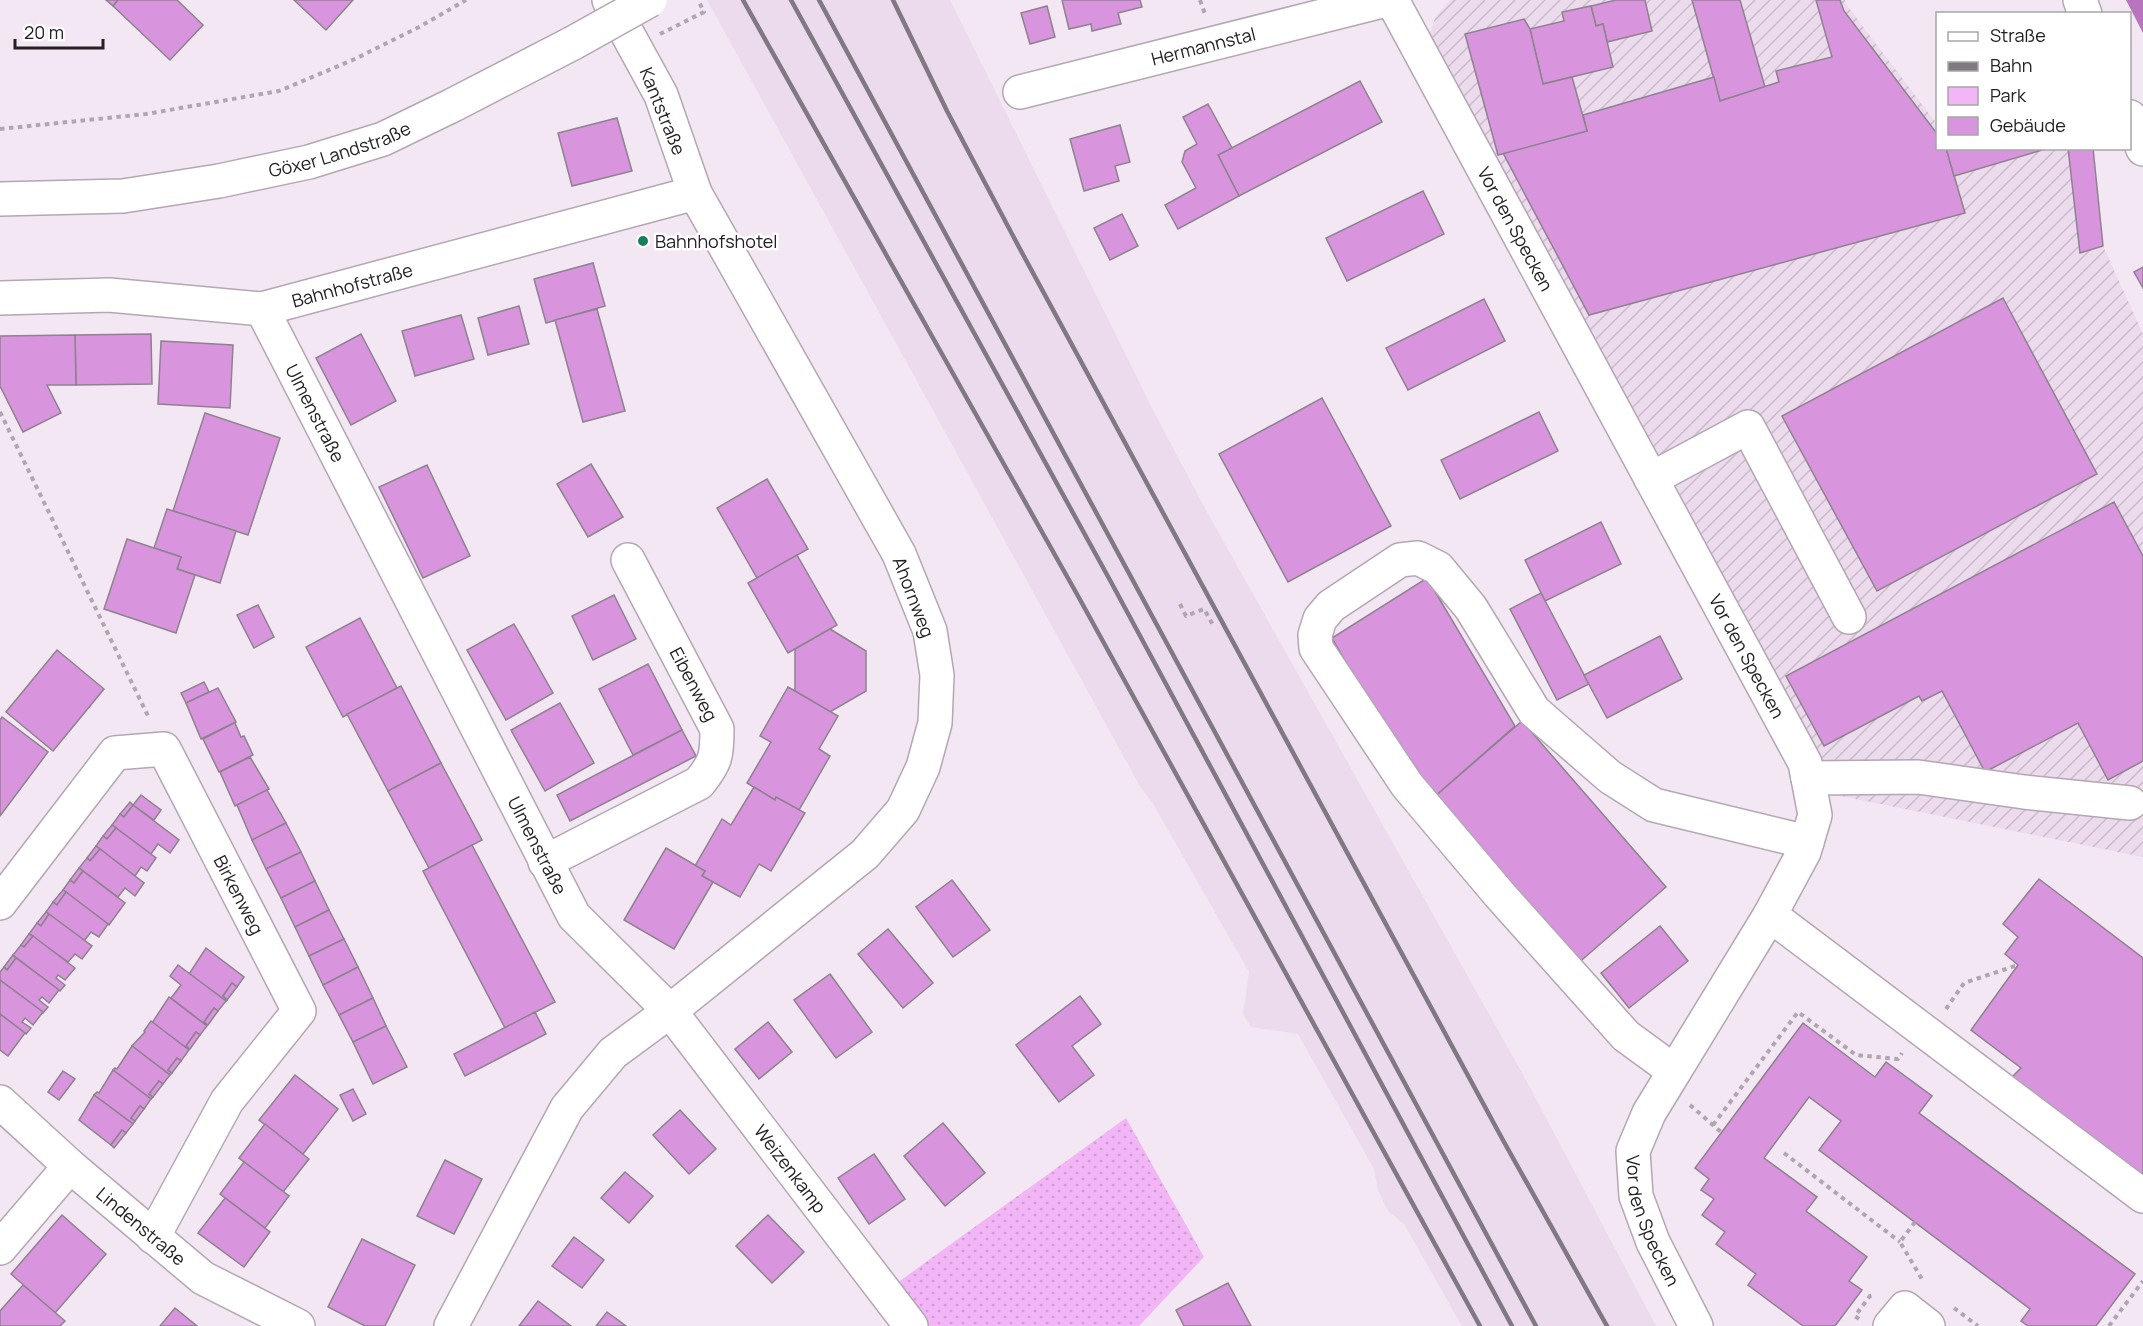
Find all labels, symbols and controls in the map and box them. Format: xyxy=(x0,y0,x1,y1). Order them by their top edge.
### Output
scale bar xyxy=(15,12,104,50)
legend xyxy=(1936,12,2131,150)
text: 20 m xyxy=(24,20,64,44)
street label: Hermannstal xyxy=(1149,21,1258,71)
text: Straße xyxy=(1990,23,2046,47)
text: Bahn xyxy=(1990,53,2032,77)
street label: Kantstraße xyxy=(635,64,691,158)
text: Park xyxy=(1990,83,2027,107)
text: Gebäude xyxy=(1990,113,2066,137)
street label: Göxer Landstraße xyxy=(266,115,414,182)
street label: Vor den Specken xyxy=(1472,162,1559,295)
place label: Bahnhofshotel xyxy=(655,229,778,253)
marker: Bahnhofshotel xyxy=(636,234,650,248)
street label: Bahnhofstraße xyxy=(289,257,415,313)
street label: Ulmenstraße xyxy=(280,360,351,466)
street label: Ahornweg xyxy=(888,553,940,641)
street label: Vor den Specken xyxy=(1704,590,1790,722)
street label: Eibenweg xyxy=(664,643,724,725)
street label: Ulmenstraße xyxy=(502,792,573,898)
street label: Birkenweg xyxy=(209,851,269,938)
street label: Weizenkamp xyxy=(749,1120,832,1218)
street label: Vor den Specken xyxy=(1621,1154,1685,1290)
street label: Lindenstraße xyxy=(92,1181,191,1271)

